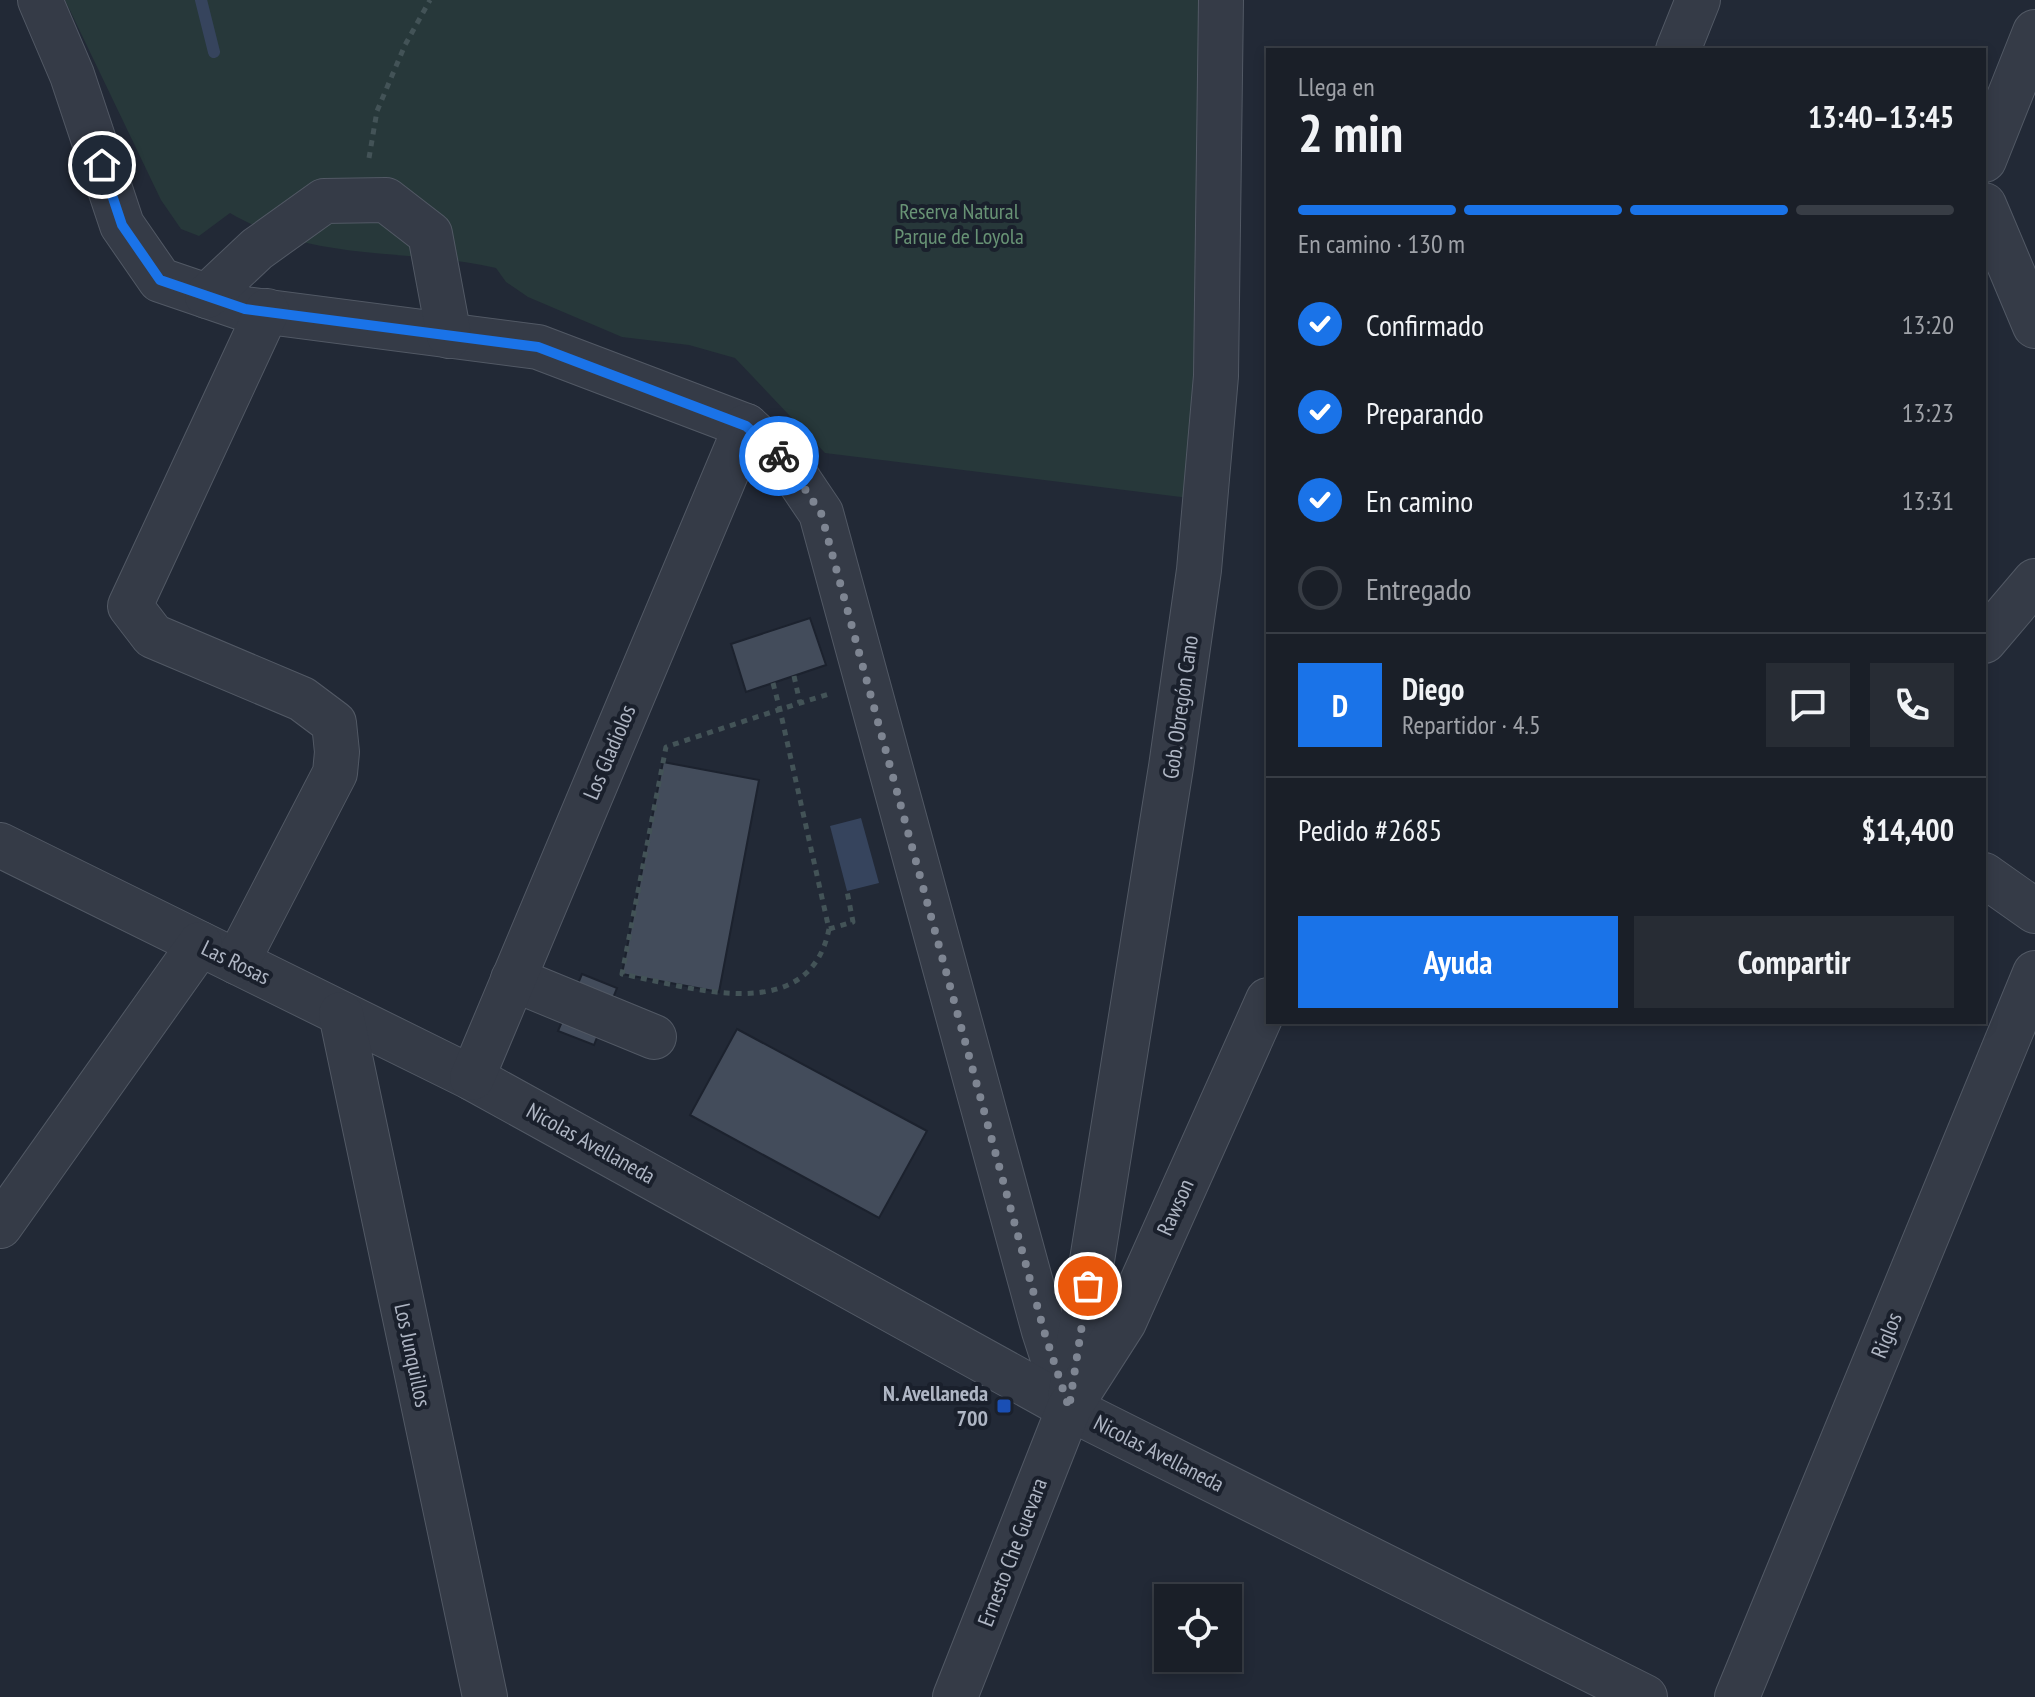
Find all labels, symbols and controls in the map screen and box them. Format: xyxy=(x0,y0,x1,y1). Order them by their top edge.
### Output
text: Llega en xyxy=(1298,70,1375,103)
text: 13:40–13:45 xyxy=(1808,97,1954,136)
text: 2 min xyxy=(1298,99,1403,166)
pin xyxy=(68,131,136,199)
icon: home xyxy=(80,143,124,187)
park label: Reserva Natural Parque de Loyola xyxy=(894,197,1024,250)
text: En camino · 130 m xyxy=(1298,227,1465,260)
icon: check xyxy=(1298,302,1342,346)
text: Confirmado xyxy=(1366,305,1484,344)
text: 13:20 xyxy=(1902,308,1954,341)
icon: check xyxy=(1298,390,1342,434)
text: Preparando xyxy=(1366,393,1484,432)
text: 13:23 xyxy=(1902,396,1954,429)
courier xyxy=(739,416,819,496)
icon: bike xyxy=(757,434,801,478)
icon: check xyxy=(1298,478,1342,522)
text: En camino xyxy=(1366,481,1473,520)
text: 13:31 xyxy=(1902,484,1954,517)
text: Entregado xyxy=(1366,569,1472,608)
street label: Gob. Obregón Cano xyxy=(1156,633,1204,781)
button: chat xyxy=(1766,663,1850,747)
button: phone xyxy=(1870,663,1954,747)
text: Diego xyxy=(1402,669,1464,708)
text: D xyxy=(1332,686,1348,725)
street label: Los Gladiolos xyxy=(577,700,641,804)
text: Repartidor · 4.5 xyxy=(1402,708,1541,741)
text: Pedido #2685 xyxy=(1298,810,1442,849)
text: $14,400 xyxy=(1861,810,1954,849)
button: Ayuda xyxy=(1298,916,1618,1008)
button: Compartir xyxy=(1634,916,1954,1008)
street label: Las Rosas xyxy=(197,934,275,990)
street label: Nicolas Avellaneda xyxy=(522,1096,660,1190)
street label: Rawson xyxy=(1150,1174,1200,1240)
pin xyxy=(1054,1252,1122,1320)
icon: bag xyxy=(1066,1264,1110,1308)
street label: Los Junquillos xyxy=(388,1301,438,1409)
street label: Riglos xyxy=(1864,1308,1908,1362)
place label: N. Avellaneda 700 xyxy=(883,1379,988,1432)
marker: N. Avellaneda 700 xyxy=(995,1397,1013,1415)
street label: Nicolas Avellaneda xyxy=(1089,1408,1229,1498)
street label: Ernesto Che Guevara xyxy=(971,1474,1053,1630)
map controls xyxy=(1154,1584,1242,1672)
button: locate xyxy=(1154,1584,1242,1672)

